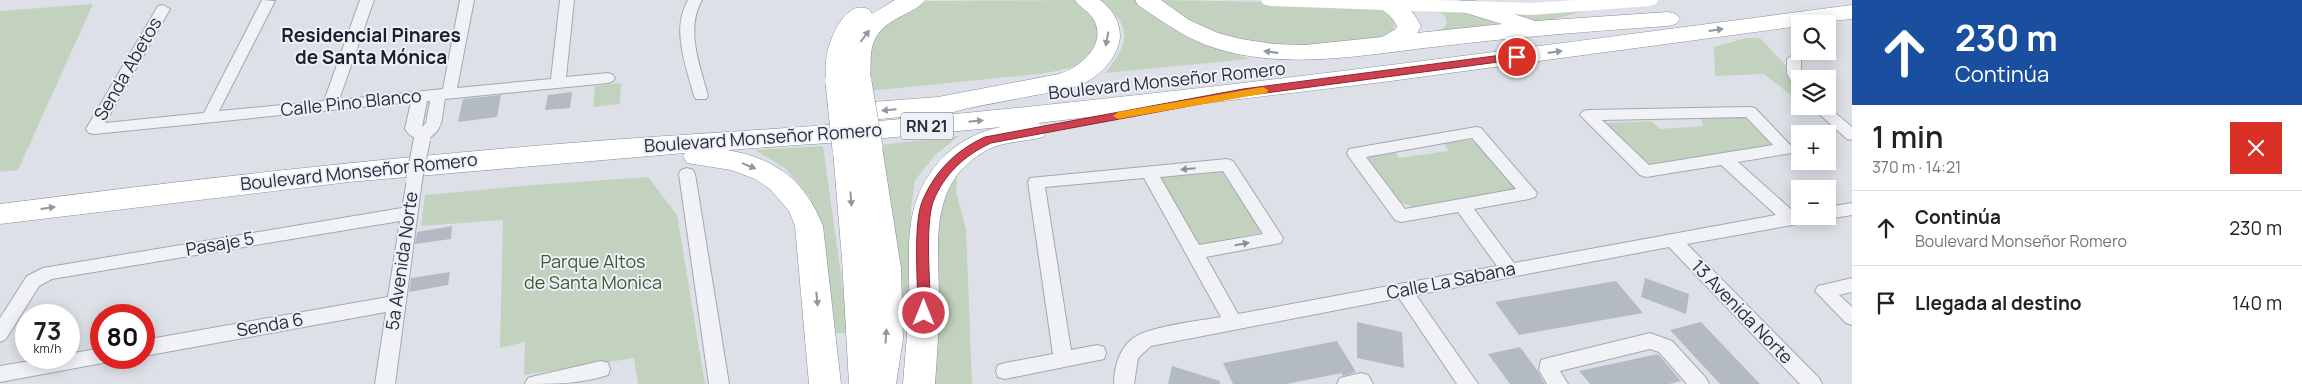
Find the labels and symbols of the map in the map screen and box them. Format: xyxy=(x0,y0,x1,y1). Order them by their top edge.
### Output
street label: Senda Abetos xyxy=(88,12,166,125)
district label: Residencial Pinares de Santa Mónica xyxy=(281,22,461,70)
one-way arrow xyxy=(1708,26,1724,34)
one-way arrow xyxy=(860,29,870,43)
one-way arrow xyxy=(1103,32,1111,48)
pin xyxy=(1496,36,1538,78)
one-way arrow xyxy=(1547,47,1563,55)
one-way arrow xyxy=(1263,48,1279,56)
street label: Boulevard Monseñor Romero xyxy=(1047,56,1287,104)
street label: Calle Pino Blanco xyxy=(279,83,423,121)
one-way arrow xyxy=(881,106,897,114)
road number: RN 21 xyxy=(901,112,953,140)
one-way arrow xyxy=(969,116,985,124)
street label: Boulevard Monseñor Romero xyxy=(643,117,883,157)
street label: Boulevard Monseñor Romero xyxy=(239,147,479,195)
one-way arrow xyxy=(742,162,756,170)
one-way arrow xyxy=(1179,165,1195,173)
street label: 5a Avenida Norte xyxy=(379,190,423,332)
one-way arrow xyxy=(847,191,855,207)
one-way arrow xyxy=(41,204,57,212)
street label: Pasaje 5 xyxy=(184,225,256,261)
one-way arrow xyxy=(1234,239,1250,247)
park label: Parque Altos de Santa Monica xyxy=(524,249,662,294)
street label: 13 Avenida Norte xyxy=(1687,254,1799,369)
street label: Calle La Sabana xyxy=(1384,256,1517,304)
position arrow xyxy=(897,286,949,338)
one-way arrow xyxy=(813,291,821,307)
speed limit sign: 80 xyxy=(90,304,155,369)
street label: Senda 6 xyxy=(235,306,305,342)
one-way arrow xyxy=(883,327,891,343)

